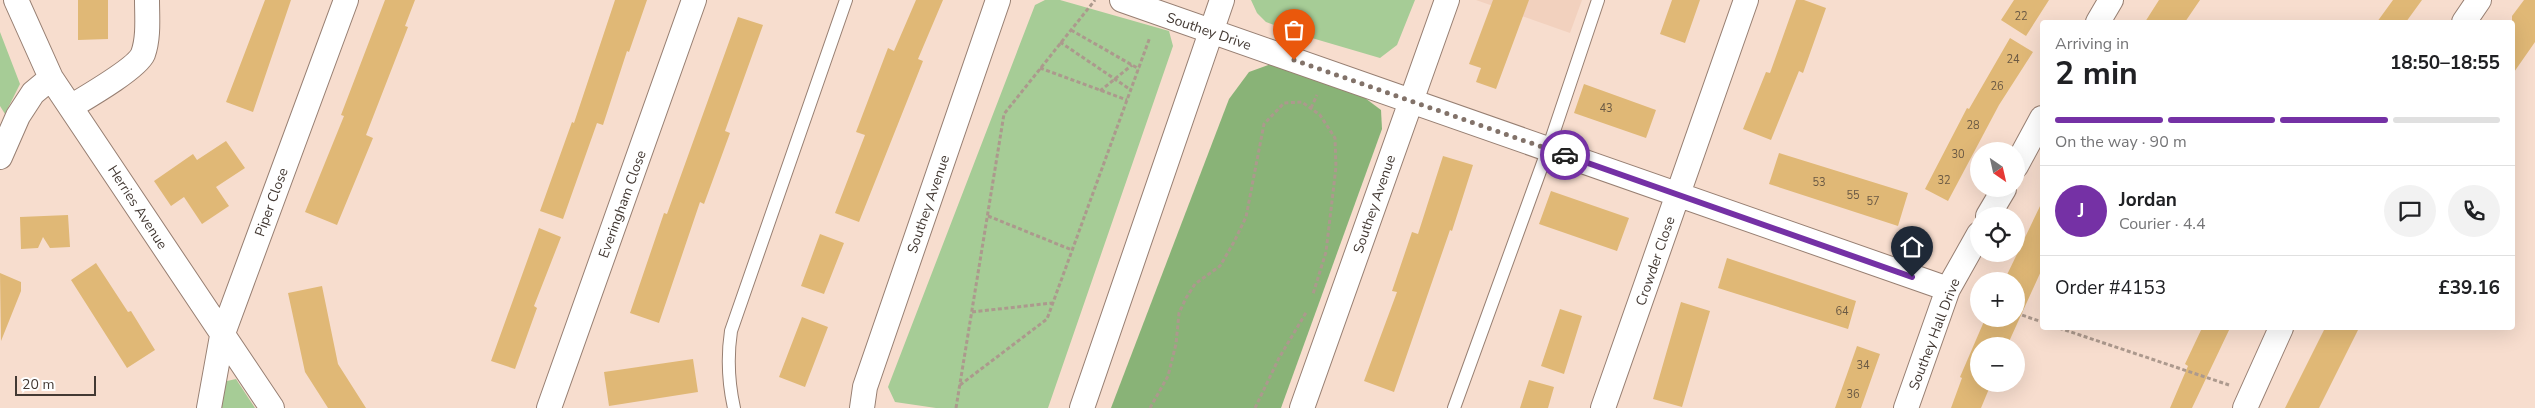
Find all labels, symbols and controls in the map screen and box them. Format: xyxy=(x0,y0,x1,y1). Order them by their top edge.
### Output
street label: Southey Drive xyxy=(1164,8,1254,55)
pin xyxy=(1273,9,1315,60)
house number: 22 xyxy=(2014,9,2028,24)
icon: bag xyxy=(1280,16,1308,44)
text: Arriving in xyxy=(2055,33,2129,55)
text: 18:50–18:55 xyxy=(2390,50,2500,76)
house number: 24 xyxy=(2006,52,2020,67)
text: 2 min xyxy=(2055,52,2138,95)
house number: 26 xyxy=(1990,79,2004,94)
house number: 43 xyxy=(1599,101,1613,116)
house number: 28 xyxy=(1966,118,1980,133)
courier xyxy=(1540,130,1590,180)
text: On the way · 90 m xyxy=(2055,131,2187,153)
icon: car xyxy=(1551,141,1579,169)
north arrow xyxy=(1970,142,2025,198)
map controls xyxy=(1970,142,2025,392)
house number: 30 xyxy=(1951,147,1965,162)
street label: Everingham Close xyxy=(594,148,651,261)
street label: Southey Avenue xyxy=(903,152,954,256)
street label: Southey Avenue xyxy=(1349,152,1400,256)
street label: Herries Avenue xyxy=(103,162,172,253)
street label: Piper Close xyxy=(250,165,293,239)
house number: 32 xyxy=(1937,173,1951,188)
house number: 53 xyxy=(1812,175,1826,190)
button: chat xyxy=(2384,185,2436,237)
button: phone xyxy=(2448,185,2500,237)
text: Jordan xyxy=(2119,187,2177,213)
house number: 55 xyxy=(1846,188,1860,203)
house number: 57 xyxy=(1866,194,1880,209)
text: J xyxy=(2078,198,2084,224)
button: locate xyxy=(1970,207,2025,262)
text: Courier · 4.4 xyxy=(2119,213,2205,235)
street label: Crowder Close xyxy=(1631,214,1680,308)
pin xyxy=(1891,226,1933,277)
icon: home xyxy=(1898,233,1926,261)
button: + xyxy=(1970,272,2025,327)
street label: Southey Hall Drive xyxy=(1904,275,1965,393)
text: Order #4153 xyxy=(2055,275,2166,301)
text: £39.16 xyxy=(2438,275,2500,301)
house number: 64 xyxy=(1835,304,1849,319)
button: − xyxy=(1970,337,2025,392)
house number: 34 xyxy=(1856,358,1870,373)
scale bar xyxy=(15,373,96,396)
text: 20 m xyxy=(22,375,54,394)
house number: 36 xyxy=(1846,387,1860,402)

